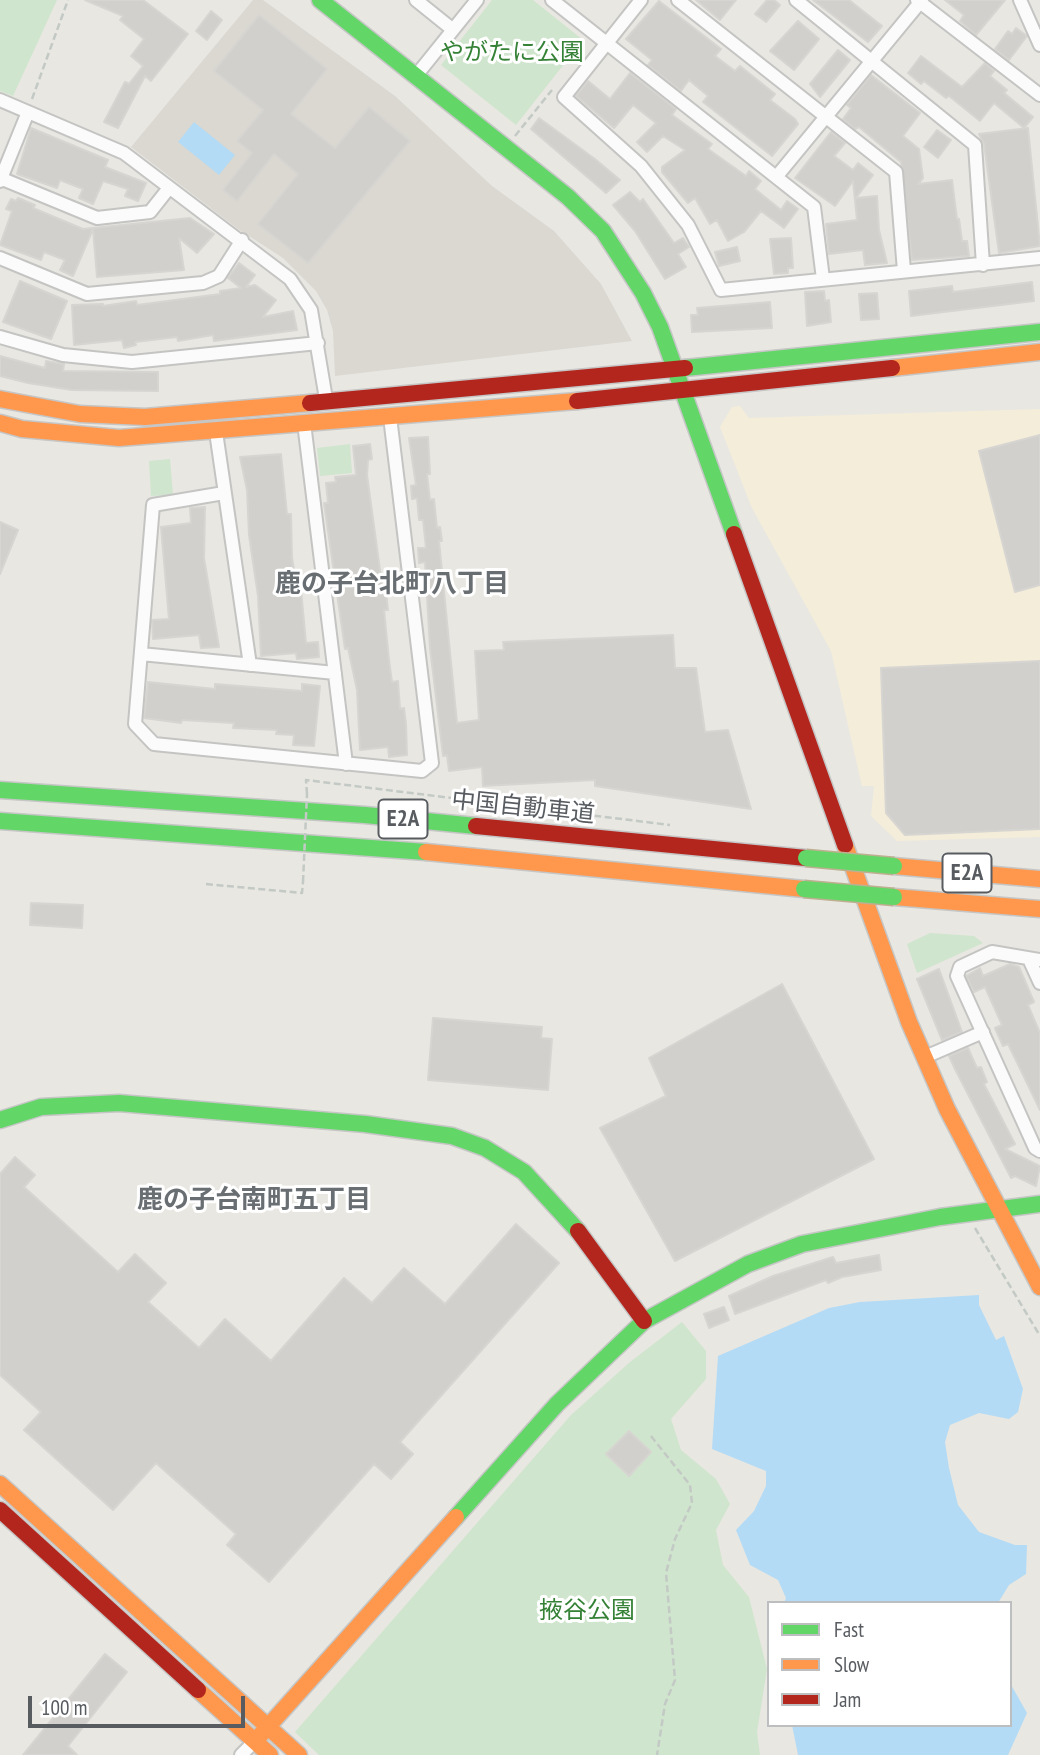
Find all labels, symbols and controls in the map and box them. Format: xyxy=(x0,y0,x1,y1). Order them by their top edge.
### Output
park label: やがたに公園 xyxy=(440,39,584,67)
district label: 鹿の子台北町八丁目 xyxy=(275,569,509,601)
street label: 中国自動車道 xyxy=(450,786,596,830)
road number: E2A xyxy=(378,800,428,838)
road number: E2A xyxy=(942,853,992,892)
district label: 鹿の子台南町五丁目 xyxy=(137,1185,371,1217)
park label: 掖谷公園 xyxy=(539,1597,635,1625)
legend xyxy=(767,1601,1012,1727)
text: Fast xyxy=(834,1616,864,1643)
text: Slow xyxy=(834,1651,869,1678)
scale bar xyxy=(32,1682,248,1726)
text: Jam xyxy=(834,1686,861,1713)
text: 100 m xyxy=(41,1694,87,1721)

